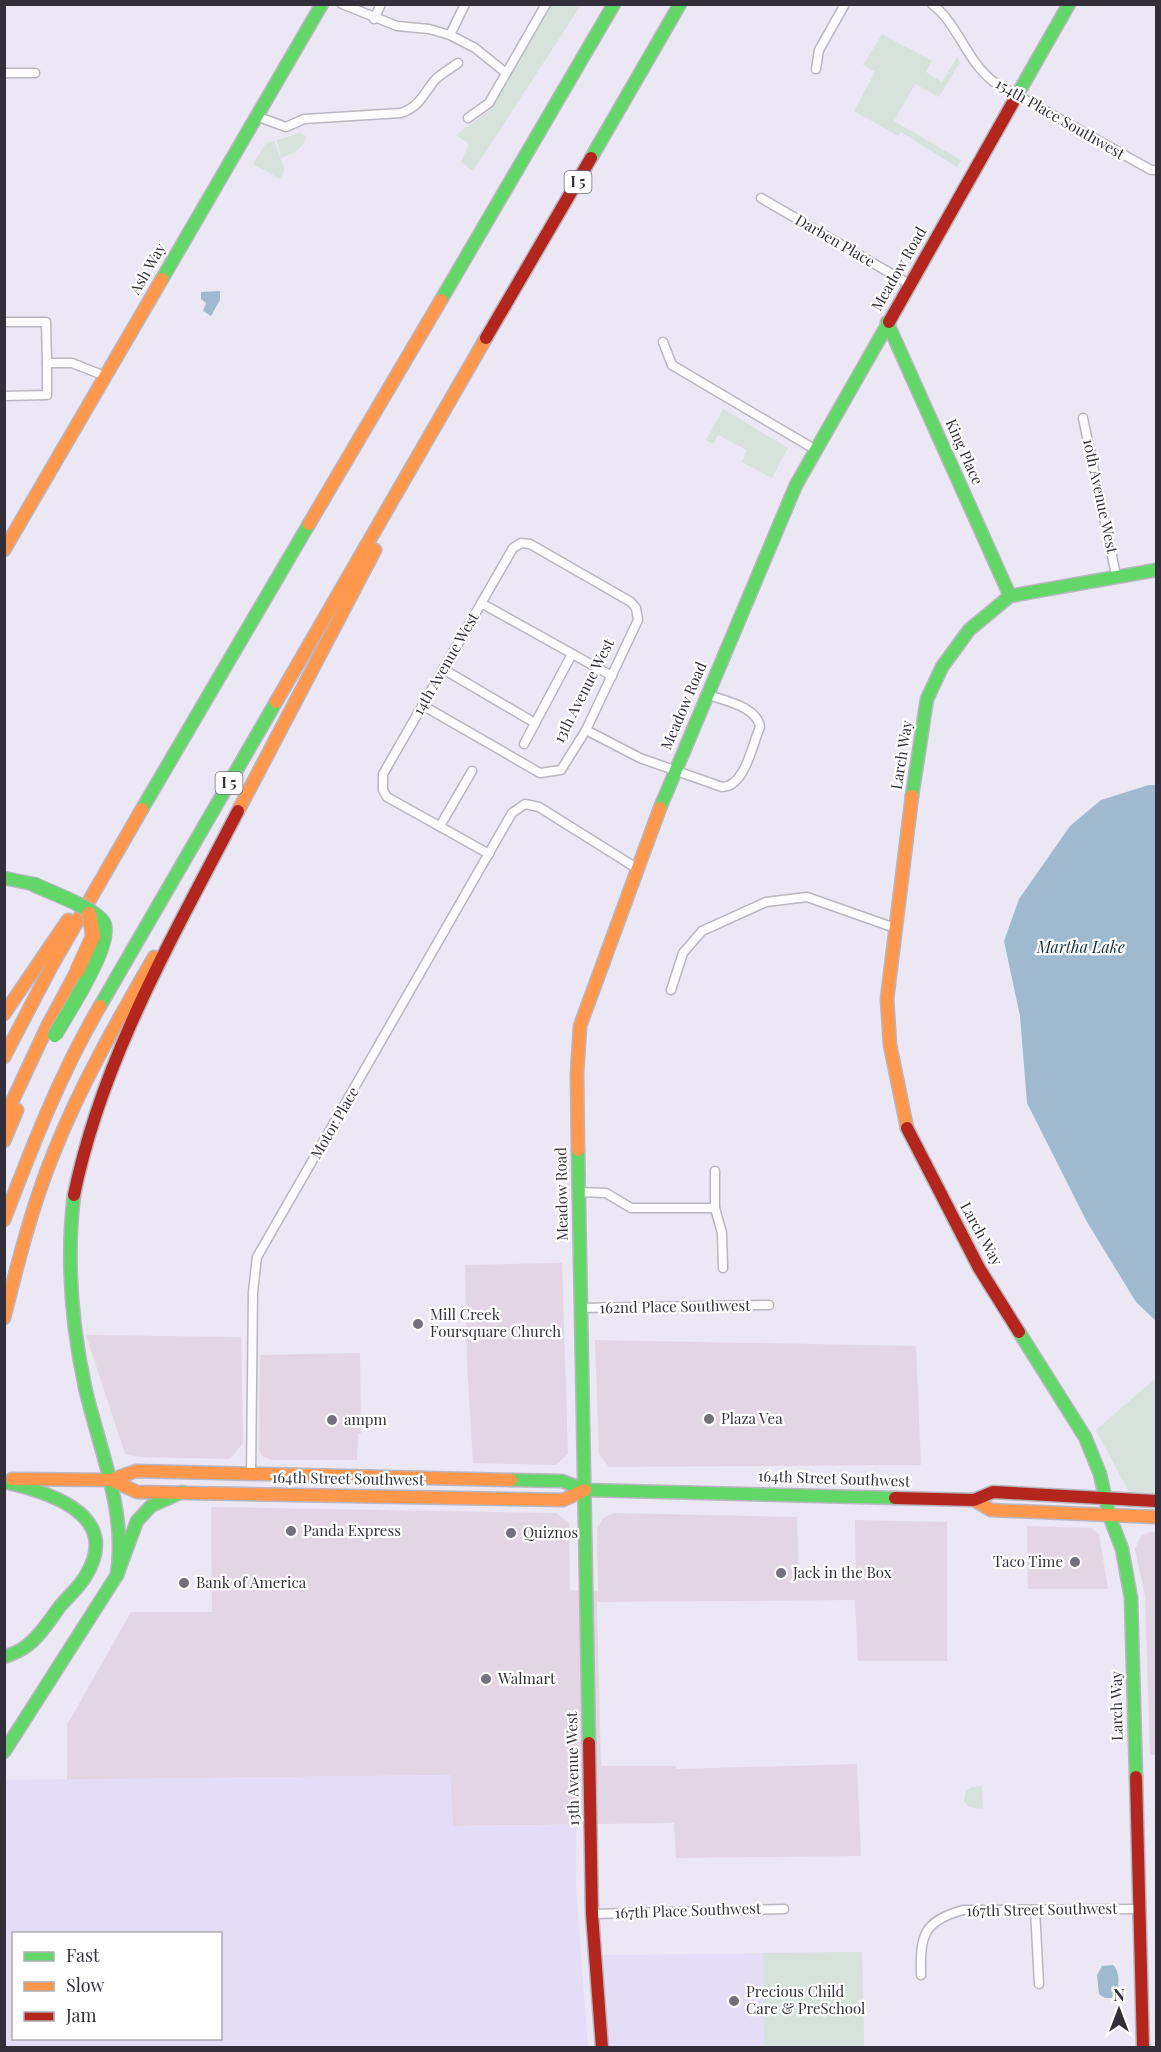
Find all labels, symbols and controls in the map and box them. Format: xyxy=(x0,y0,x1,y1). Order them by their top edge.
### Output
street label: 154th Place Southwest xyxy=(992,73,1129,164)
road number: I 5 xyxy=(564,171,592,193)
street label: Darben Place xyxy=(792,209,879,271)
street label: Meadow Road xyxy=(866,223,930,314)
street label: Ash Way xyxy=(124,239,170,299)
street label: King Place xyxy=(942,416,988,488)
street label: 10th Avenue West xyxy=(1079,437,1123,556)
street label: 14th Avenue West xyxy=(408,608,483,718)
street label: 13th Avenue West xyxy=(548,634,618,746)
street label: Meadow Road xyxy=(656,658,711,753)
street label: Larch Way xyxy=(886,718,916,791)
road number: I 5 xyxy=(216,772,242,794)
water label: Martha Lake xyxy=(1036,936,1125,957)
street label: Motor Place xyxy=(305,1083,363,1162)
street label: Meadow Road xyxy=(550,1147,572,1241)
street label: Larch Way xyxy=(956,1198,1008,1269)
street label: 162nd Place Southwest xyxy=(599,1295,751,1317)
place label: Mill Creek Foursquare Church xyxy=(430,1304,561,1341)
marker: Mill Creek Foursquare Church xyxy=(411,1317,425,1331)
place label: Plaza Vea xyxy=(721,1408,783,1428)
place label: ampm xyxy=(344,1409,388,1429)
marker: Plaza Vea xyxy=(702,1412,716,1426)
marker: ampm xyxy=(325,1413,339,1427)
street label: 164th Street Southwest xyxy=(758,1465,911,1491)
street label: 164th Street Southwest xyxy=(272,1467,425,1489)
place label: Panda Express xyxy=(303,1520,401,1540)
place label: Quiznos xyxy=(523,1522,578,1542)
marker: Panda Express xyxy=(284,1524,298,1538)
marker: Quiznos xyxy=(504,1526,518,1540)
place label: Taco Time xyxy=(993,1551,1063,1571)
marker: Taco Time xyxy=(1068,1555,1082,1569)
place label: Jack in the Box xyxy=(792,1562,892,1582)
marker: Jack in the Box xyxy=(774,1566,788,1580)
place label: Bank of America xyxy=(196,1572,307,1592)
marker: Bank of America xyxy=(177,1576,191,1590)
place label: Walmart xyxy=(497,1668,556,1688)
street label: Larch Way xyxy=(1105,1671,1127,1741)
marker: Walmart xyxy=(479,1672,493,1686)
street label: 13th Avenue West xyxy=(561,1711,583,1826)
street label: 167th Place Southwest xyxy=(614,1897,762,1923)
street label: 167th Street Southwest xyxy=(966,1898,1118,1920)
legend xyxy=(12,1932,222,2040)
text: Fast xyxy=(66,1943,100,1967)
text: Slow xyxy=(66,1973,104,1997)
north arrow xyxy=(1089,1980,1149,2040)
place label: Precious Child Care & PreSchool xyxy=(746,1981,865,2018)
text: N xyxy=(1113,1984,1125,2005)
marker: Precious Child Care & PreSchool xyxy=(727,1994,741,2008)
text: Jam xyxy=(65,2003,96,2027)

